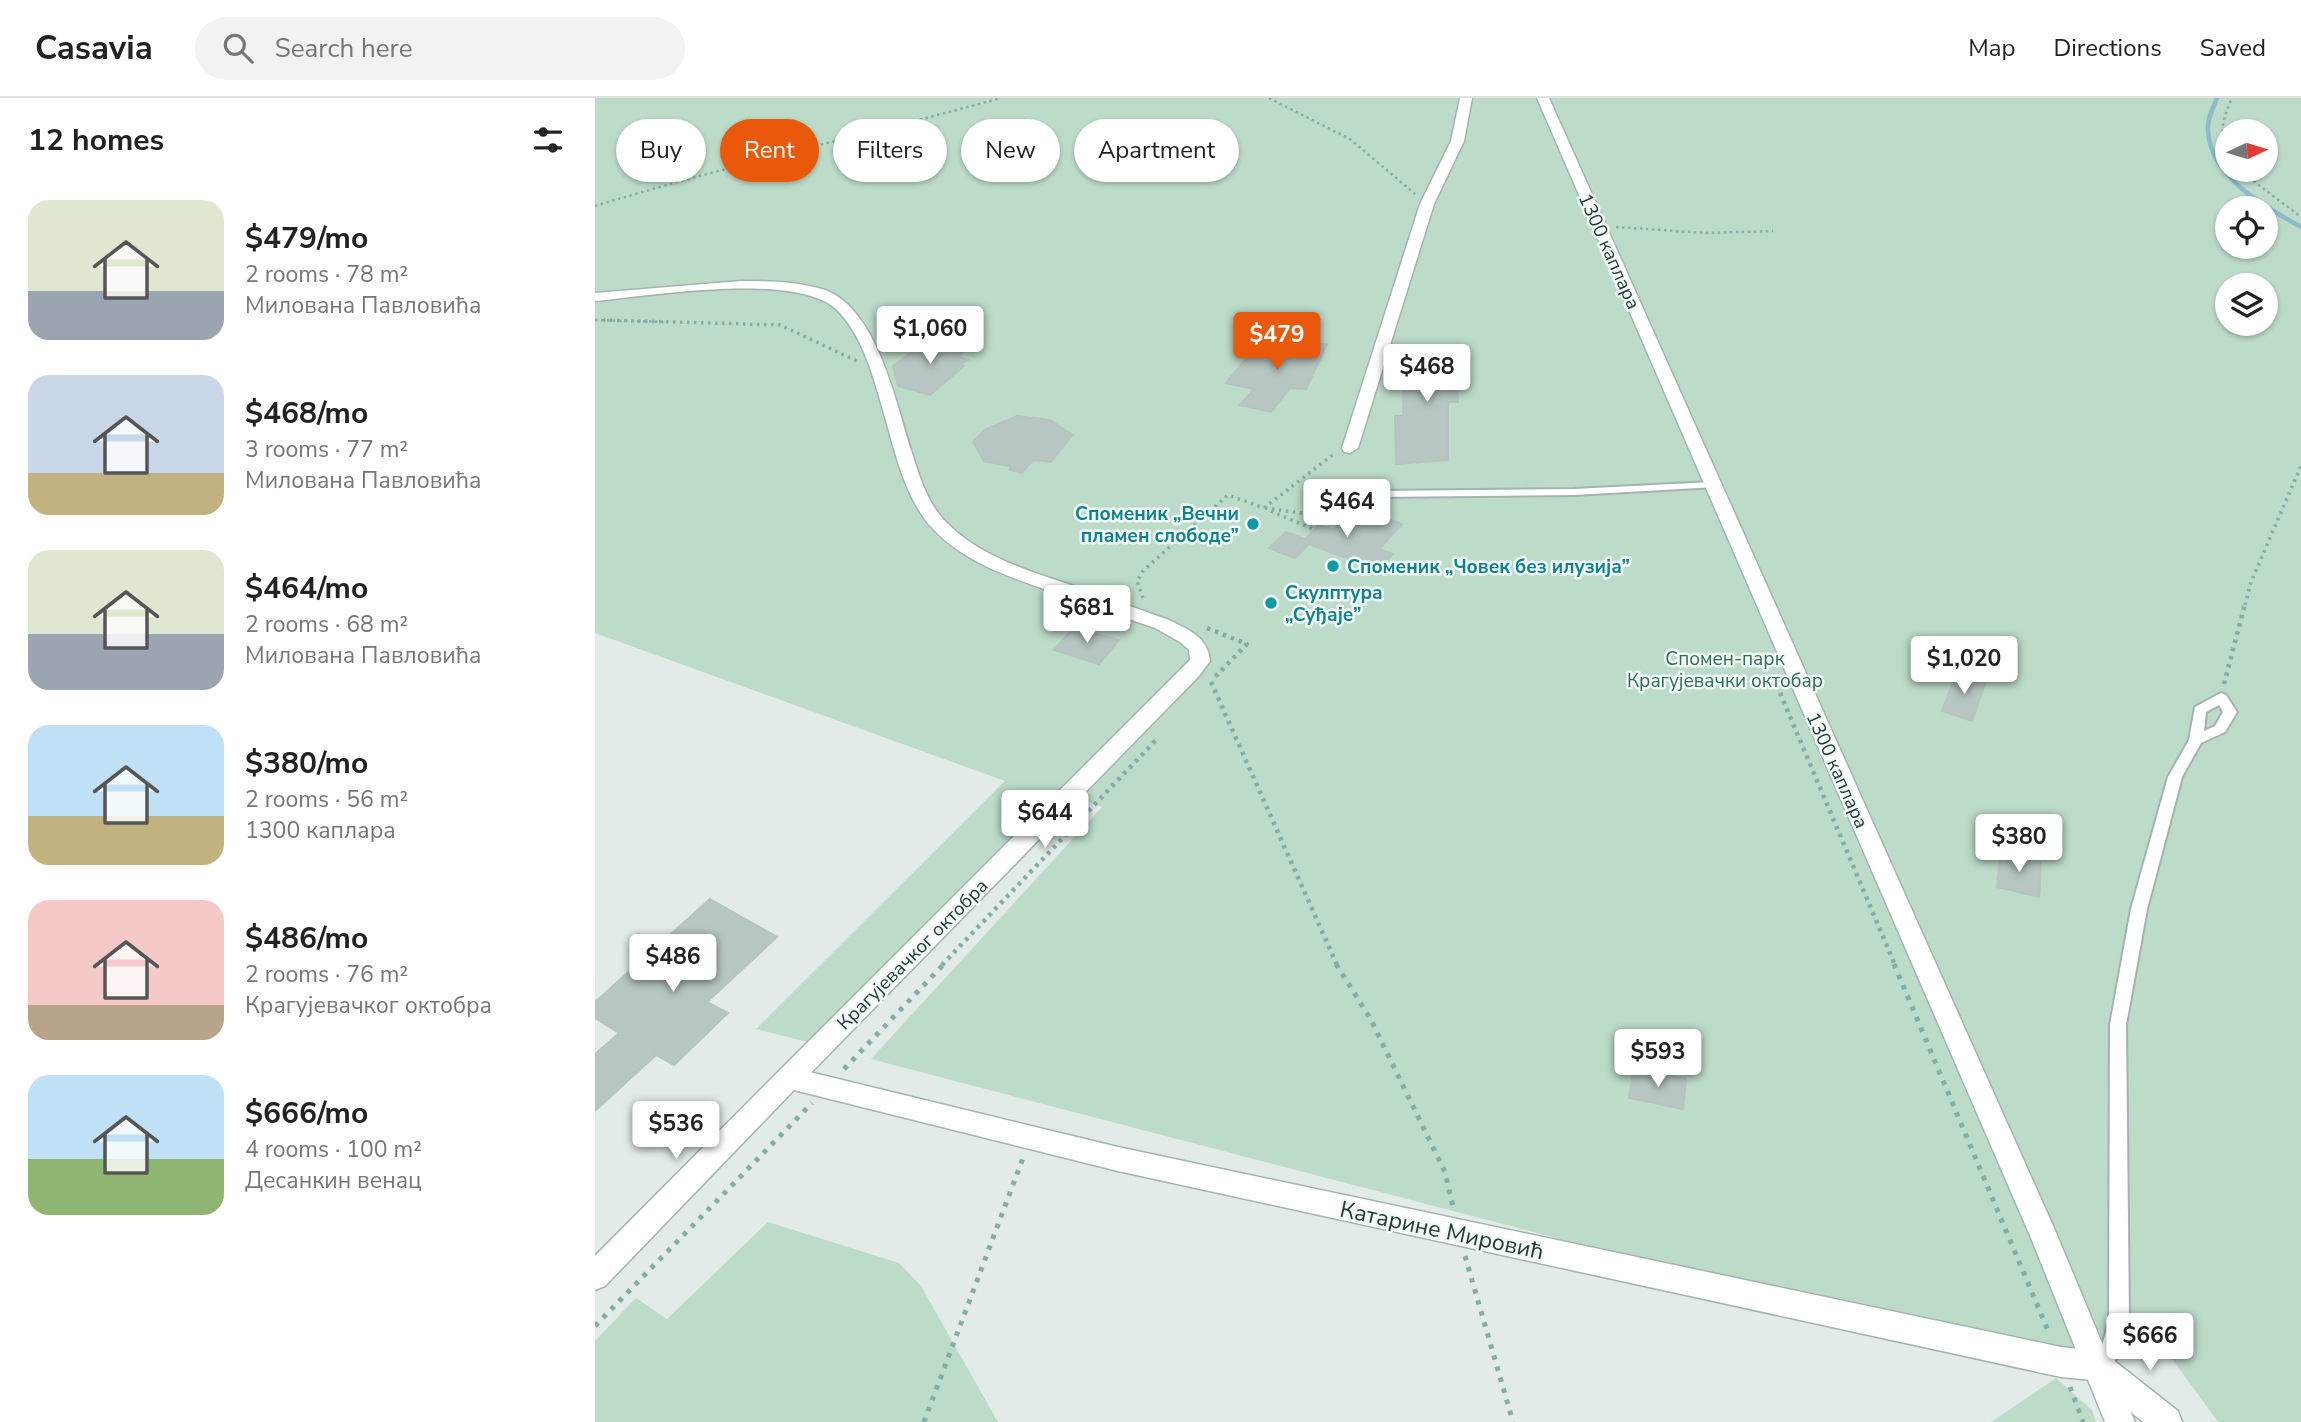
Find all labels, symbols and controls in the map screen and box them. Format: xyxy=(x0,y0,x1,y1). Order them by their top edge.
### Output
search box xyxy=(195,17,685,80)
text: Casavia xyxy=(35,26,153,71)
icon: search xyxy=(219,29,257,67)
text: Search here xyxy=(275,31,413,66)
text: Map xyxy=(1968,32,2015,64)
text: Directions xyxy=(2053,32,2162,64)
text: Saved xyxy=(2200,32,2266,64)
chip: Buy xyxy=(616,119,706,182)
chip: Rent xyxy=(720,119,819,182)
chip: Filters xyxy=(833,119,947,182)
chip: New xyxy=(961,119,1060,182)
chip: Apartment xyxy=(1074,119,1239,182)
north arrow xyxy=(2215,119,2279,182)
map controls xyxy=(2215,119,2278,336)
text: 12 homes xyxy=(28,120,164,161)
icon: filters xyxy=(529,121,567,159)
street label: 1300 каплара xyxy=(1572,189,1646,314)
button: locate xyxy=(2215,196,2278,259)
text: $479/mo xyxy=(245,218,368,259)
icon: home xyxy=(84,228,168,312)
text: 2 rooms · 78 m² xyxy=(245,259,408,290)
button: layers xyxy=(2215,273,2278,336)
text: Милована Павловића xyxy=(245,290,481,321)
pin: $1,060 xyxy=(873,306,987,366)
text: $1,060 xyxy=(893,313,967,344)
pin: $479 xyxy=(1236,313,1318,372)
text: $479 xyxy=(1249,319,1305,350)
pin: $468 xyxy=(1386,344,1468,404)
text: $468 xyxy=(1399,351,1455,382)
text: $468/mo xyxy=(245,393,368,434)
icon: home xyxy=(84,403,168,487)
text: 3 rooms · 77 m² xyxy=(245,434,408,465)
text: Милована Павловића xyxy=(245,465,481,496)
pin: $464 xyxy=(1306,480,1388,539)
text: $464 xyxy=(1319,486,1375,517)
place label: Споменик „Вечни пламен слободе” xyxy=(1075,501,1239,549)
marker: Споменик „Вечни пламен слободе” xyxy=(1245,516,1261,532)
place label: Споменик „Човек без илузија” xyxy=(1347,554,1630,580)
marker: Споменик „Човек без илузија” xyxy=(1325,558,1341,574)
text: $464/mo xyxy=(245,568,368,609)
icon: home xyxy=(84,578,168,662)
place label: Скулптура „Суђаје” xyxy=(1285,580,1383,628)
pin: $681 xyxy=(1046,586,1128,645)
text: $681 xyxy=(1059,592,1115,623)
marker: Скулптура „Суђаје” xyxy=(1263,595,1279,611)
text: 2 rooms · 68 m² xyxy=(245,609,408,640)
pin: $1,020 xyxy=(1907,636,2021,696)
text: Милована Павловића xyxy=(245,640,481,671)
text: $1,020 xyxy=(1927,643,2001,674)
park label: Спомен-парк Крагујевачки октобар xyxy=(1627,646,1823,694)
street label: 1300 каплара xyxy=(1800,708,1874,833)
text: $380/mo xyxy=(245,743,368,784)
icon: home xyxy=(84,753,168,837)
text: 2 rooms · 56 m² xyxy=(245,784,408,815)
pin: $644 xyxy=(1004,790,1086,850)
text: $644 xyxy=(1017,797,1073,828)
pin: $380 xyxy=(1978,814,2060,874)
text: 1300 каплара xyxy=(245,815,396,846)
text: $380 xyxy=(1991,821,2047,852)
street label: Крагујевачког октобра xyxy=(831,873,994,1036)
text: $486/mo xyxy=(245,918,368,959)
icon: home xyxy=(84,928,168,1012)
pin: $486 xyxy=(632,934,714,994)
text: $486 xyxy=(645,941,701,972)
text: 2 rooms · 76 m² xyxy=(245,959,408,990)
text: Крагујевачког октобра xyxy=(245,990,492,1021)
pin: $593 xyxy=(1617,1030,1699,1089)
text: $593 xyxy=(1630,1036,1686,1067)
text: $666/mo xyxy=(245,1093,368,1134)
pin: $536 xyxy=(635,1102,717,1161)
icon: home xyxy=(84,1103,168,1187)
text: $536 xyxy=(648,1108,704,1139)
text: 4 rooms · 100 m² xyxy=(245,1134,422,1165)
text: Десанкин венац xyxy=(245,1165,422,1196)
street label: Катарине Мировић xyxy=(1337,1194,1547,1267)
pin: $666 xyxy=(2109,1314,2191,1373)
text: $666 xyxy=(2122,1320,2178,1351)

